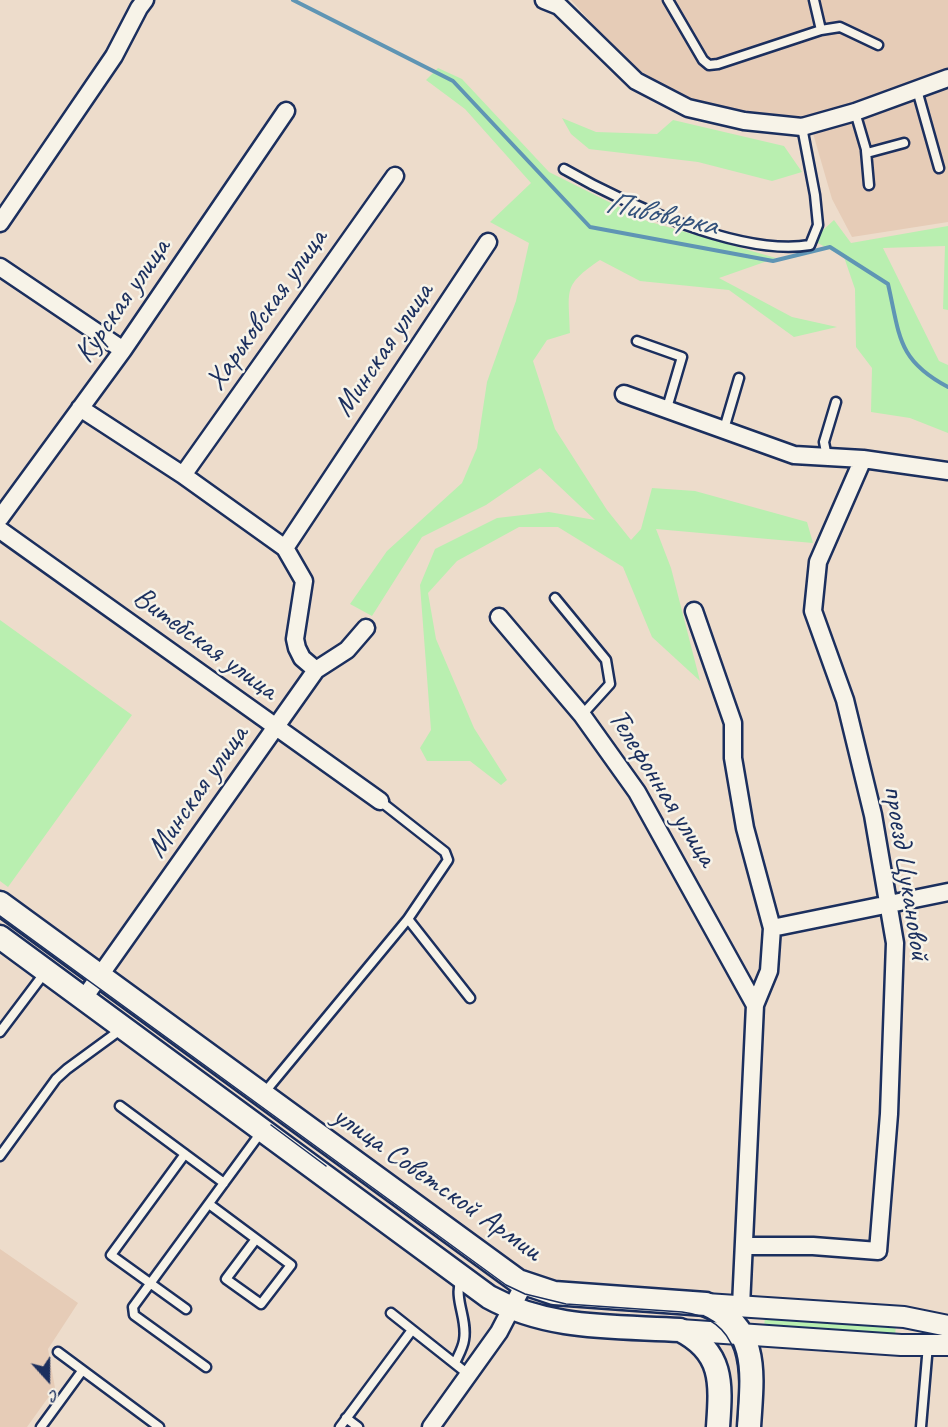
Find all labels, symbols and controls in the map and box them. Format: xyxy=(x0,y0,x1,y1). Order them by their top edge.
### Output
water label: Пивоварка xyxy=(602,185,720,245)
street label: Харьковская улица xyxy=(198,223,336,397)
street label: Курская улица xyxy=(67,232,179,370)
street label: Минская улица xyxy=(326,276,442,424)
street label: Витебская улица xyxy=(126,579,284,709)
street label: Телефонная улица xyxy=(599,703,725,873)
street label: Минская улица xyxy=(139,719,257,865)
street label: проезд Цукановой xyxy=(874,783,938,963)
street label: улица Советской Армии xyxy=(325,1098,549,1270)
north arrow xyxy=(18,1349,78,1409)
text: С xyxy=(47,1385,62,1407)

